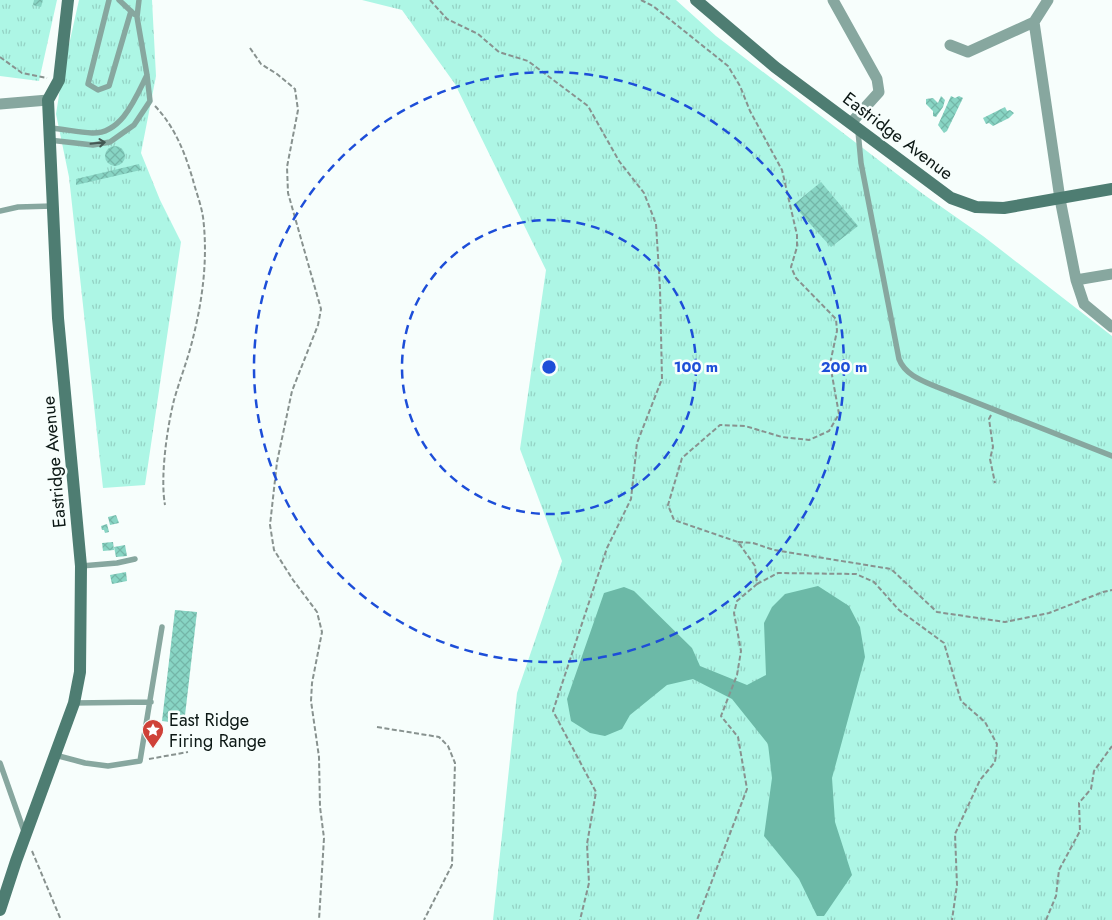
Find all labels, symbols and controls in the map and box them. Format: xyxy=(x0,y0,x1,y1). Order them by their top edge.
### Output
street label: Eastridge Avenue xyxy=(837,86,959,186)
one-way arrow xyxy=(89,139,105,148)
text: 100 m xyxy=(674,356,718,378)
text: 200 m xyxy=(821,356,867,378)
centre of rings xyxy=(540,358,558,376)
street label: Eastridge Avenue xyxy=(35,395,73,529)
place label: East Ridge Firing Range xyxy=(169,707,266,754)
place icon: East Ridge Firing Range xyxy=(141,718,165,749)

